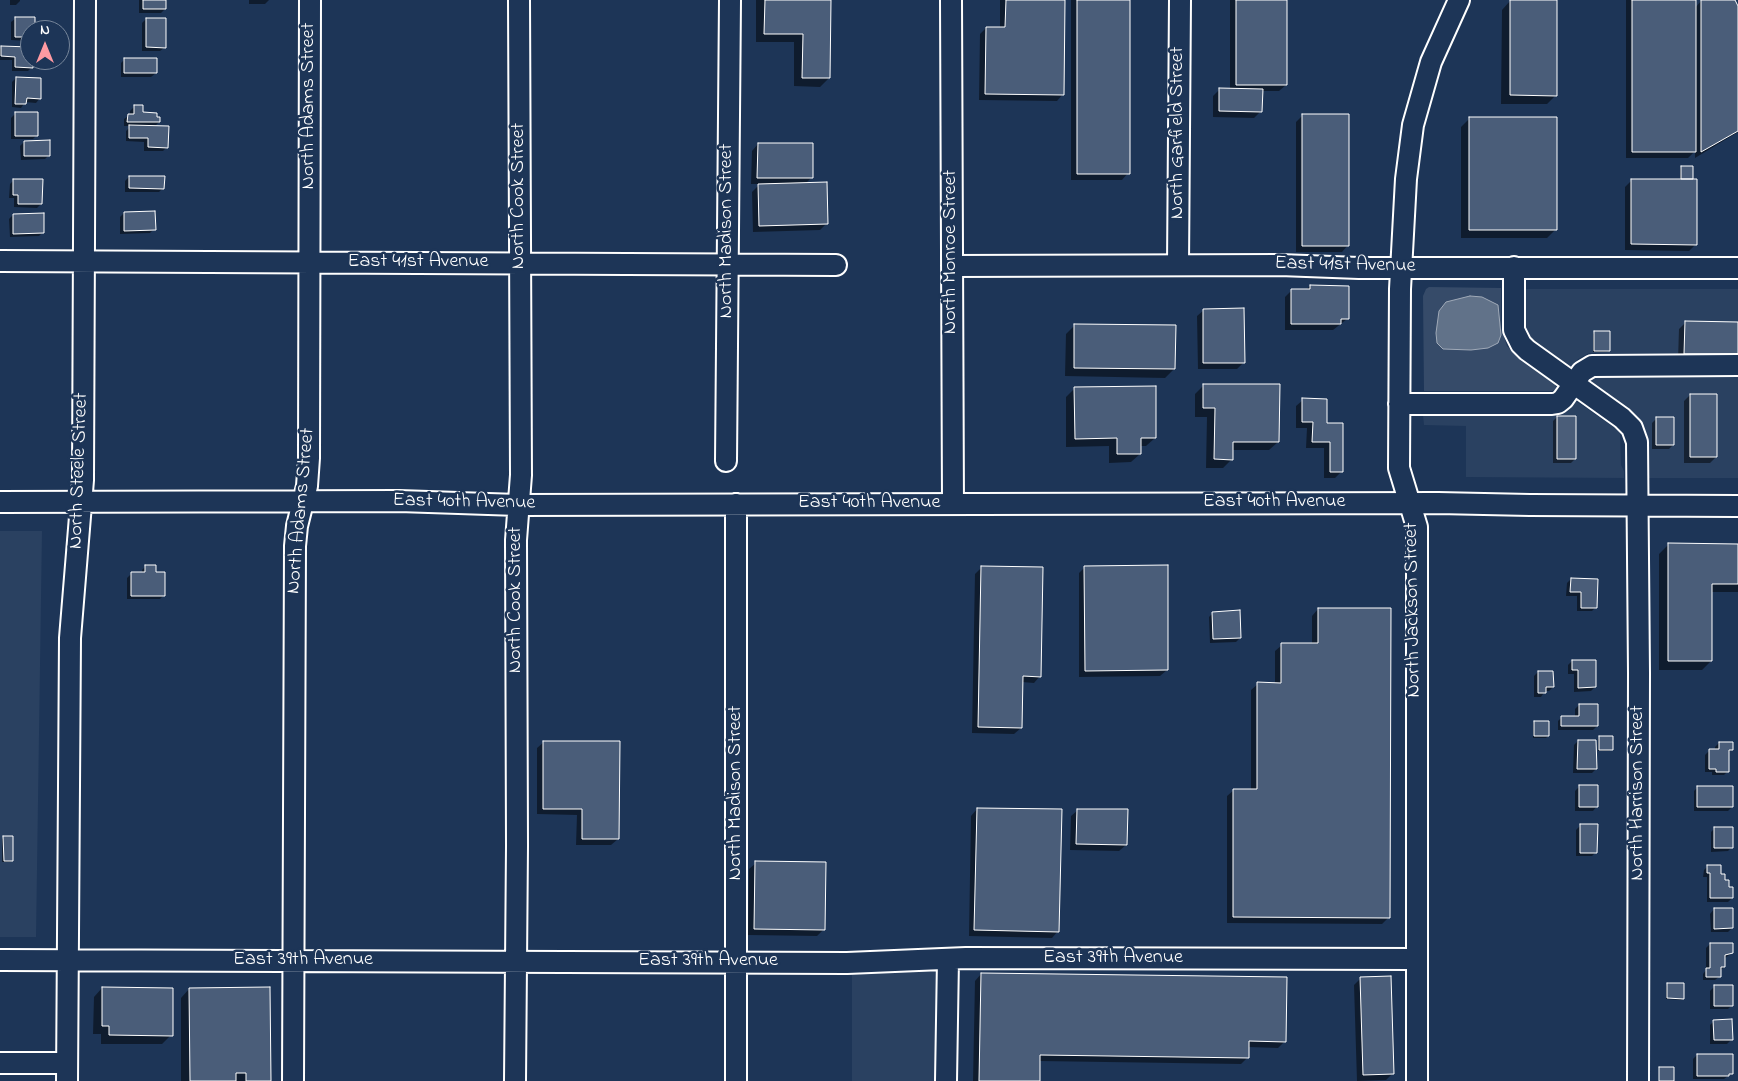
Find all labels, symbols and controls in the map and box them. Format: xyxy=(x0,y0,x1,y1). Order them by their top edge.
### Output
north arrow xyxy=(20,20,70,70)
text: N xyxy=(40,20,50,41)
street label: North Adams Street xyxy=(298,23,322,189)
street label: North Garfield Street xyxy=(1167,47,1191,219)
street label: North Cook Street xyxy=(508,123,532,269)
street label: North Madison Street xyxy=(716,144,740,318)
street label: North Monroe Street xyxy=(940,170,964,334)
street label: East 41st Avenue xyxy=(347,251,489,275)
street label: East 41st Avenue xyxy=(1274,253,1416,279)
street label: North Steele Street xyxy=(65,392,95,550)
street label: North Adams Street xyxy=(283,427,321,595)
street label: East 40th Avenue xyxy=(392,490,536,516)
street label: East 40th Avenue xyxy=(1203,491,1345,515)
street label: East 40th Avenue xyxy=(798,492,940,516)
street label: North Jackson Street xyxy=(1400,522,1428,698)
street label: North Cook Street xyxy=(505,527,529,673)
street label: North Harrison Street xyxy=(1627,705,1651,881)
street label: North Madison Street xyxy=(725,706,749,880)
street label: East 39th Avenue xyxy=(1043,947,1183,971)
street label: East 39th Avenue xyxy=(233,949,373,973)
street label: East 39th Avenue xyxy=(638,950,778,974)

